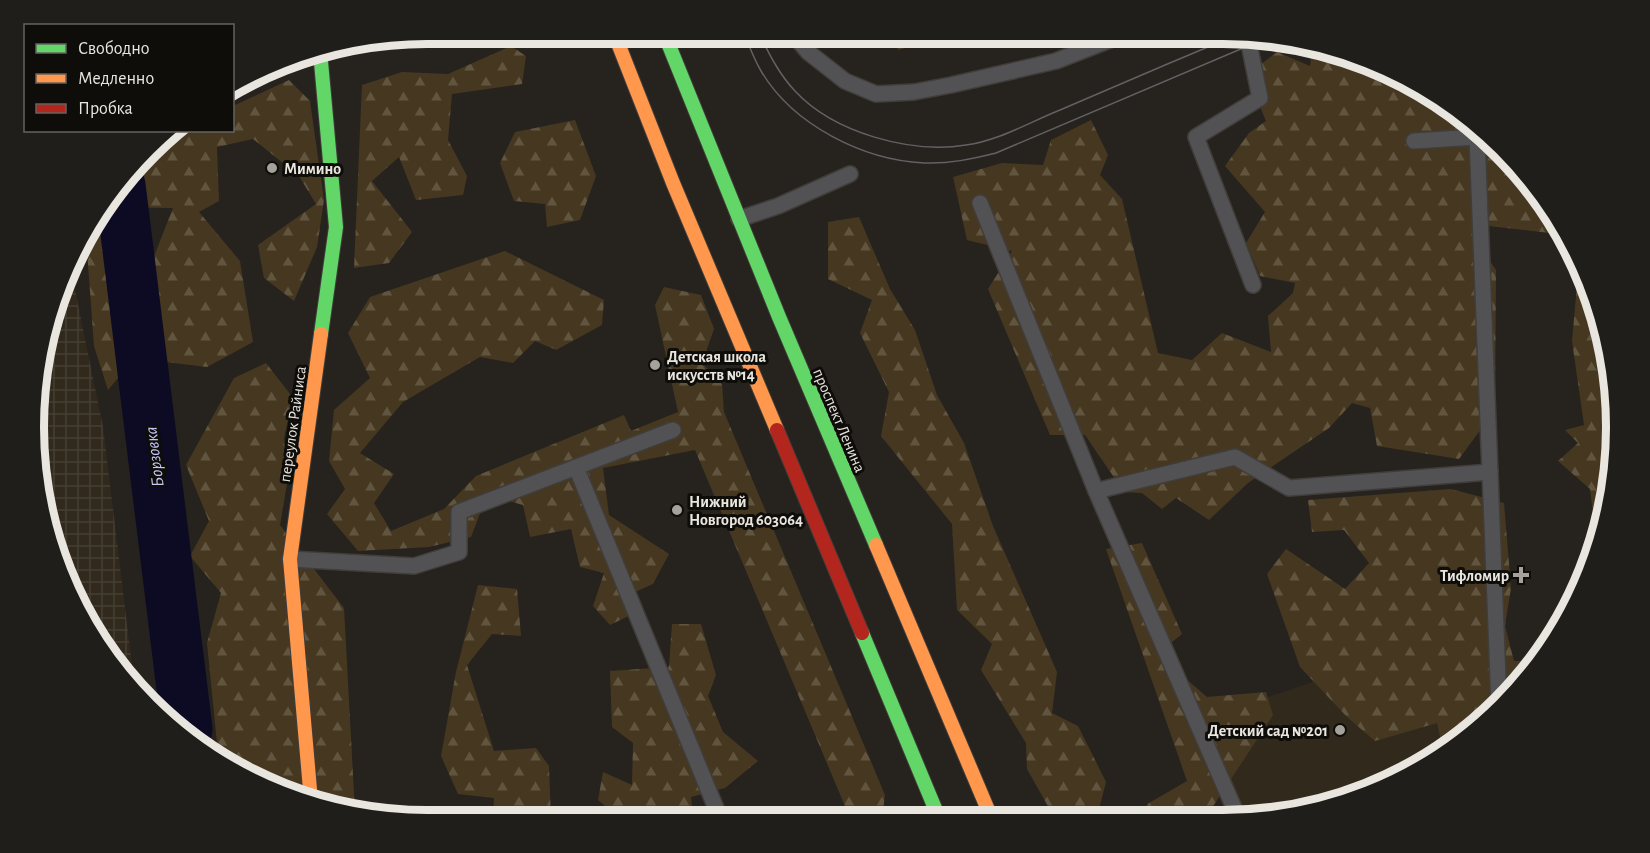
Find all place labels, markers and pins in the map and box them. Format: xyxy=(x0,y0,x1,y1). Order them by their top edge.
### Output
marker: Мимино xyxy=(265,161,279,175)
place label: Мимино xyxy=(284,161,341,177)
place label: Детская школа искусств №14 xyxy=(667,349,767,384)
marker: Детская школа искусств №14 xyxy=(648,358,662,372)
place label: Нижний Новгород 603064 xyxy=(689,494,803,528)
marker: Нижний Новгород 603064 xyxy=(670,503,684,517)
place label: Тифломир xyxy=(1440,568,1509,584)
marker: Тифломир xyxy=(1514,568,1528,582)
place label: Детский сад №201 xyxy=(1208,723,1328,739)
marker: Детский сад №201 xyxy=(1333,723,1347,737)

